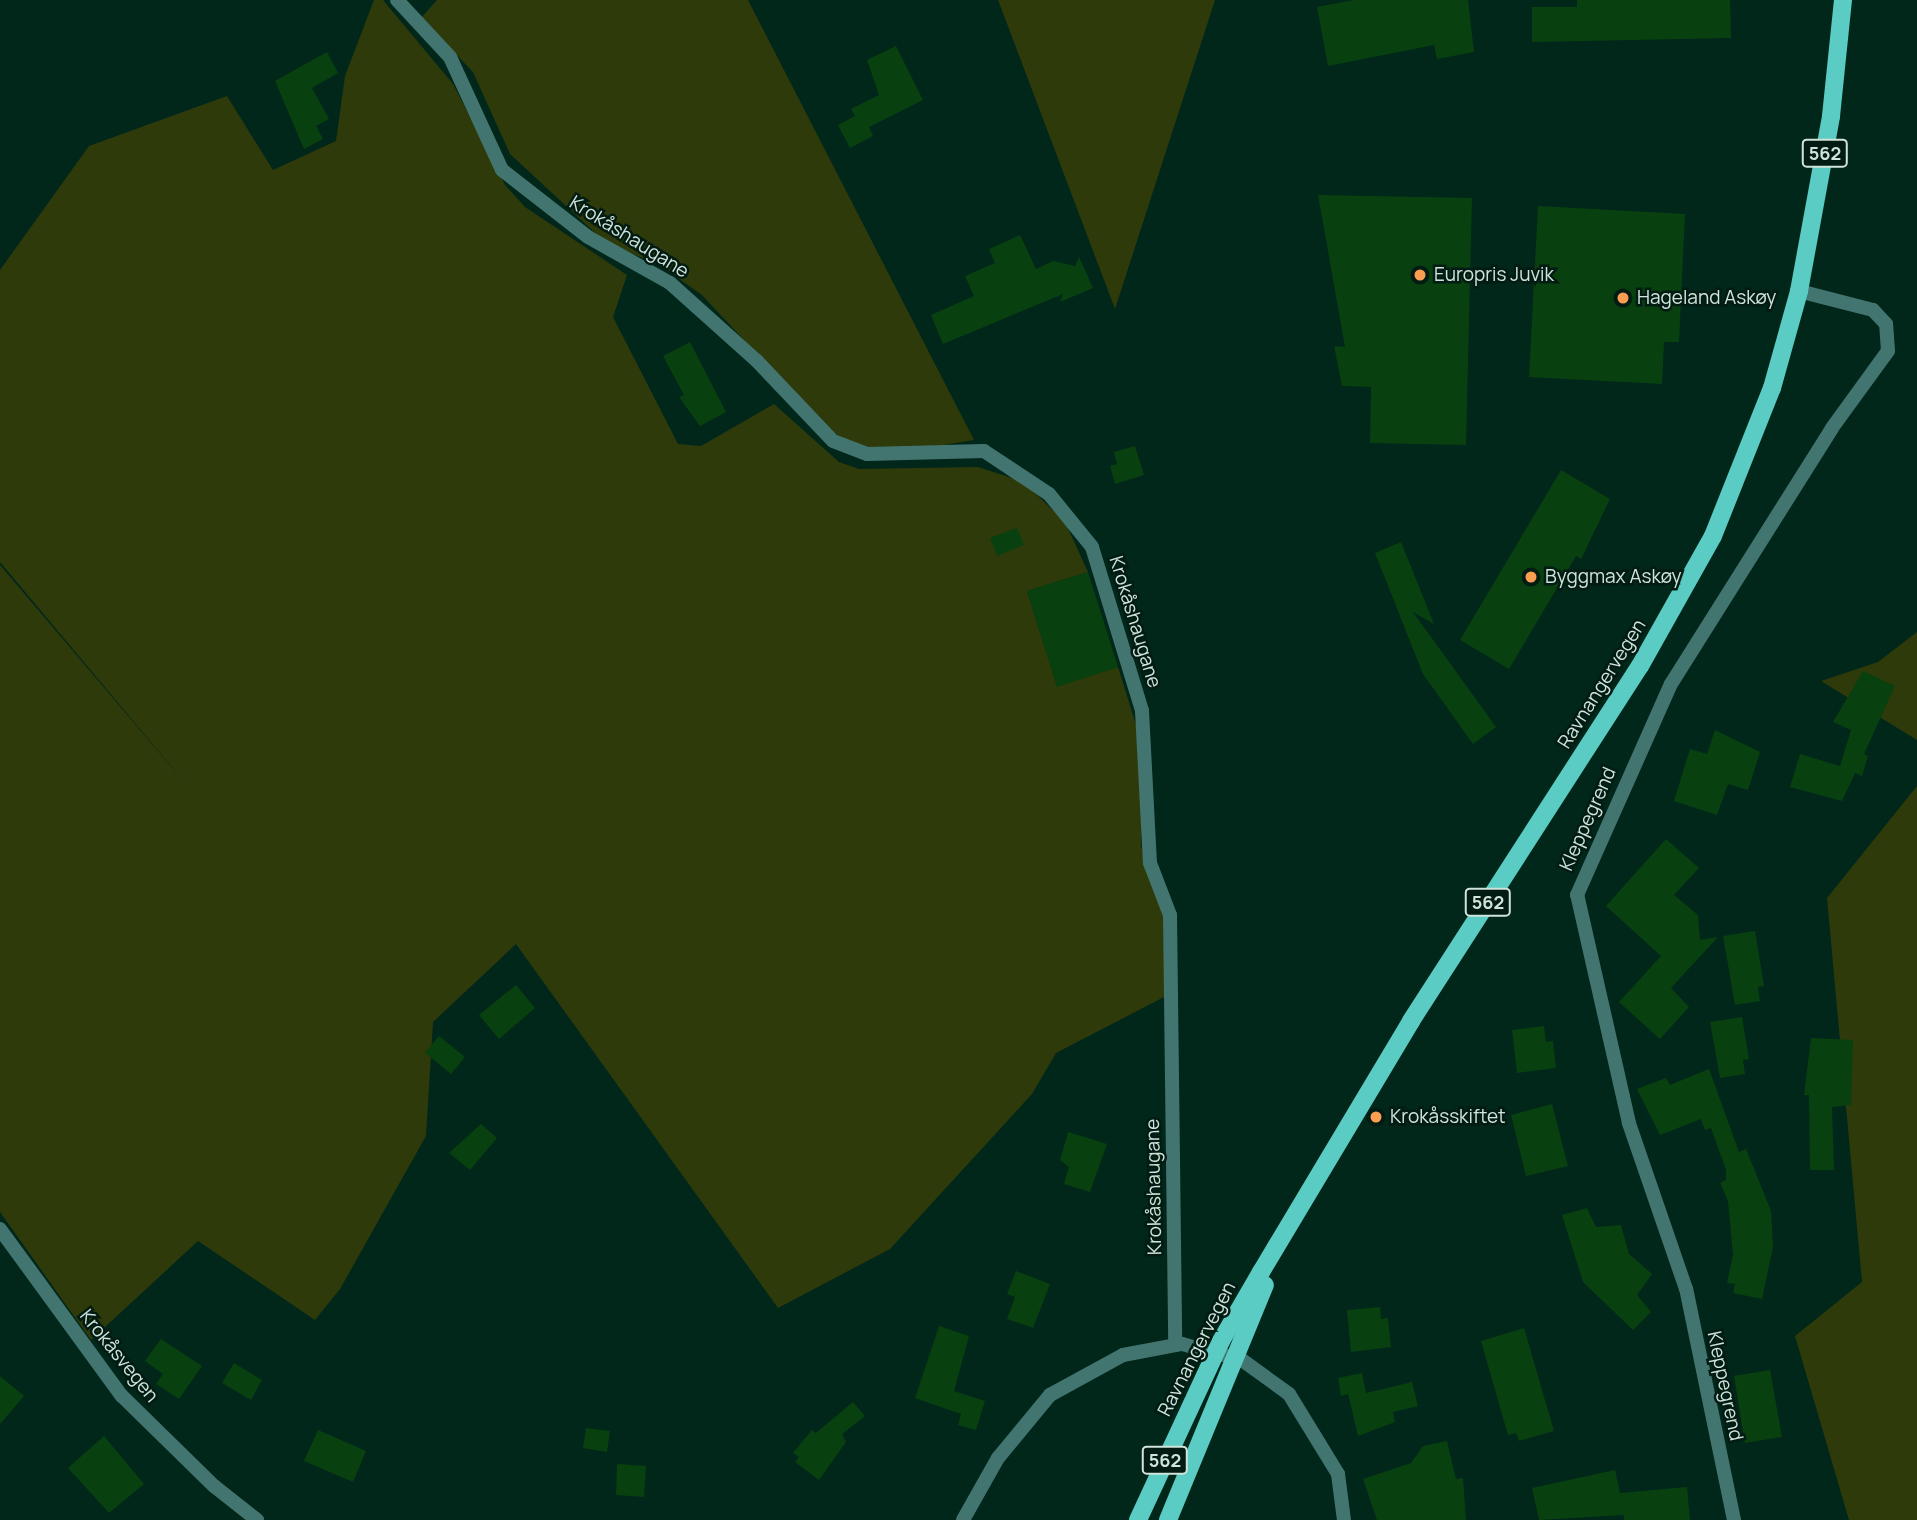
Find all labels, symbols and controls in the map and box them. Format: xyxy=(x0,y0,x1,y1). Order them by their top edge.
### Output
road number: 562 xyxy=(1800,138,1850,168)
street label: Krokåshaugane xyxy=(565,191,693,283)
place label: Europris Juvik xyxy=(1434,264,1554,286)
marker: Europris Juvik xyxy=(1412,267,1428,283)
place label: Hageland Askøy xyxy=(1637,287,1776,309)
marker: Hageland Askøy xyxy=(1615,290,1631,306)
street label: Krokåshaugane xyxy=(1104,553,1166,691)
place label: Byggmax Askøy xyxy=(1545,566,1682,588)
marker: Byggmax Askøy xyxy=(1523,569,1539,585)
street label: Ravnangervegen xyxy=(1553,615,1651,753)
street label: Kleppegrend xyxy=(1555,764,1621,874)
road number: 562 xyxy=(1464,888,1512,917)
place label: Krokåsskiftet xyxy=(1390,1106,1506,1128)
marker: Krokåsskiftet xyxy=(1368,1109,1384,1125)
street label: Krokåshaugane xyxy=(1141,1119,1167,1255)
street label: Ravnangervegen xyxy=(1153,1278,1241,1420)
street label: Krokåsvegen xyxy=(75,1305,163,1407)
street label: Kleppegrend xyxy=(1702,1329,1748,1443)
road number: 562 xyxy=(1140,1446,1190,1475)

